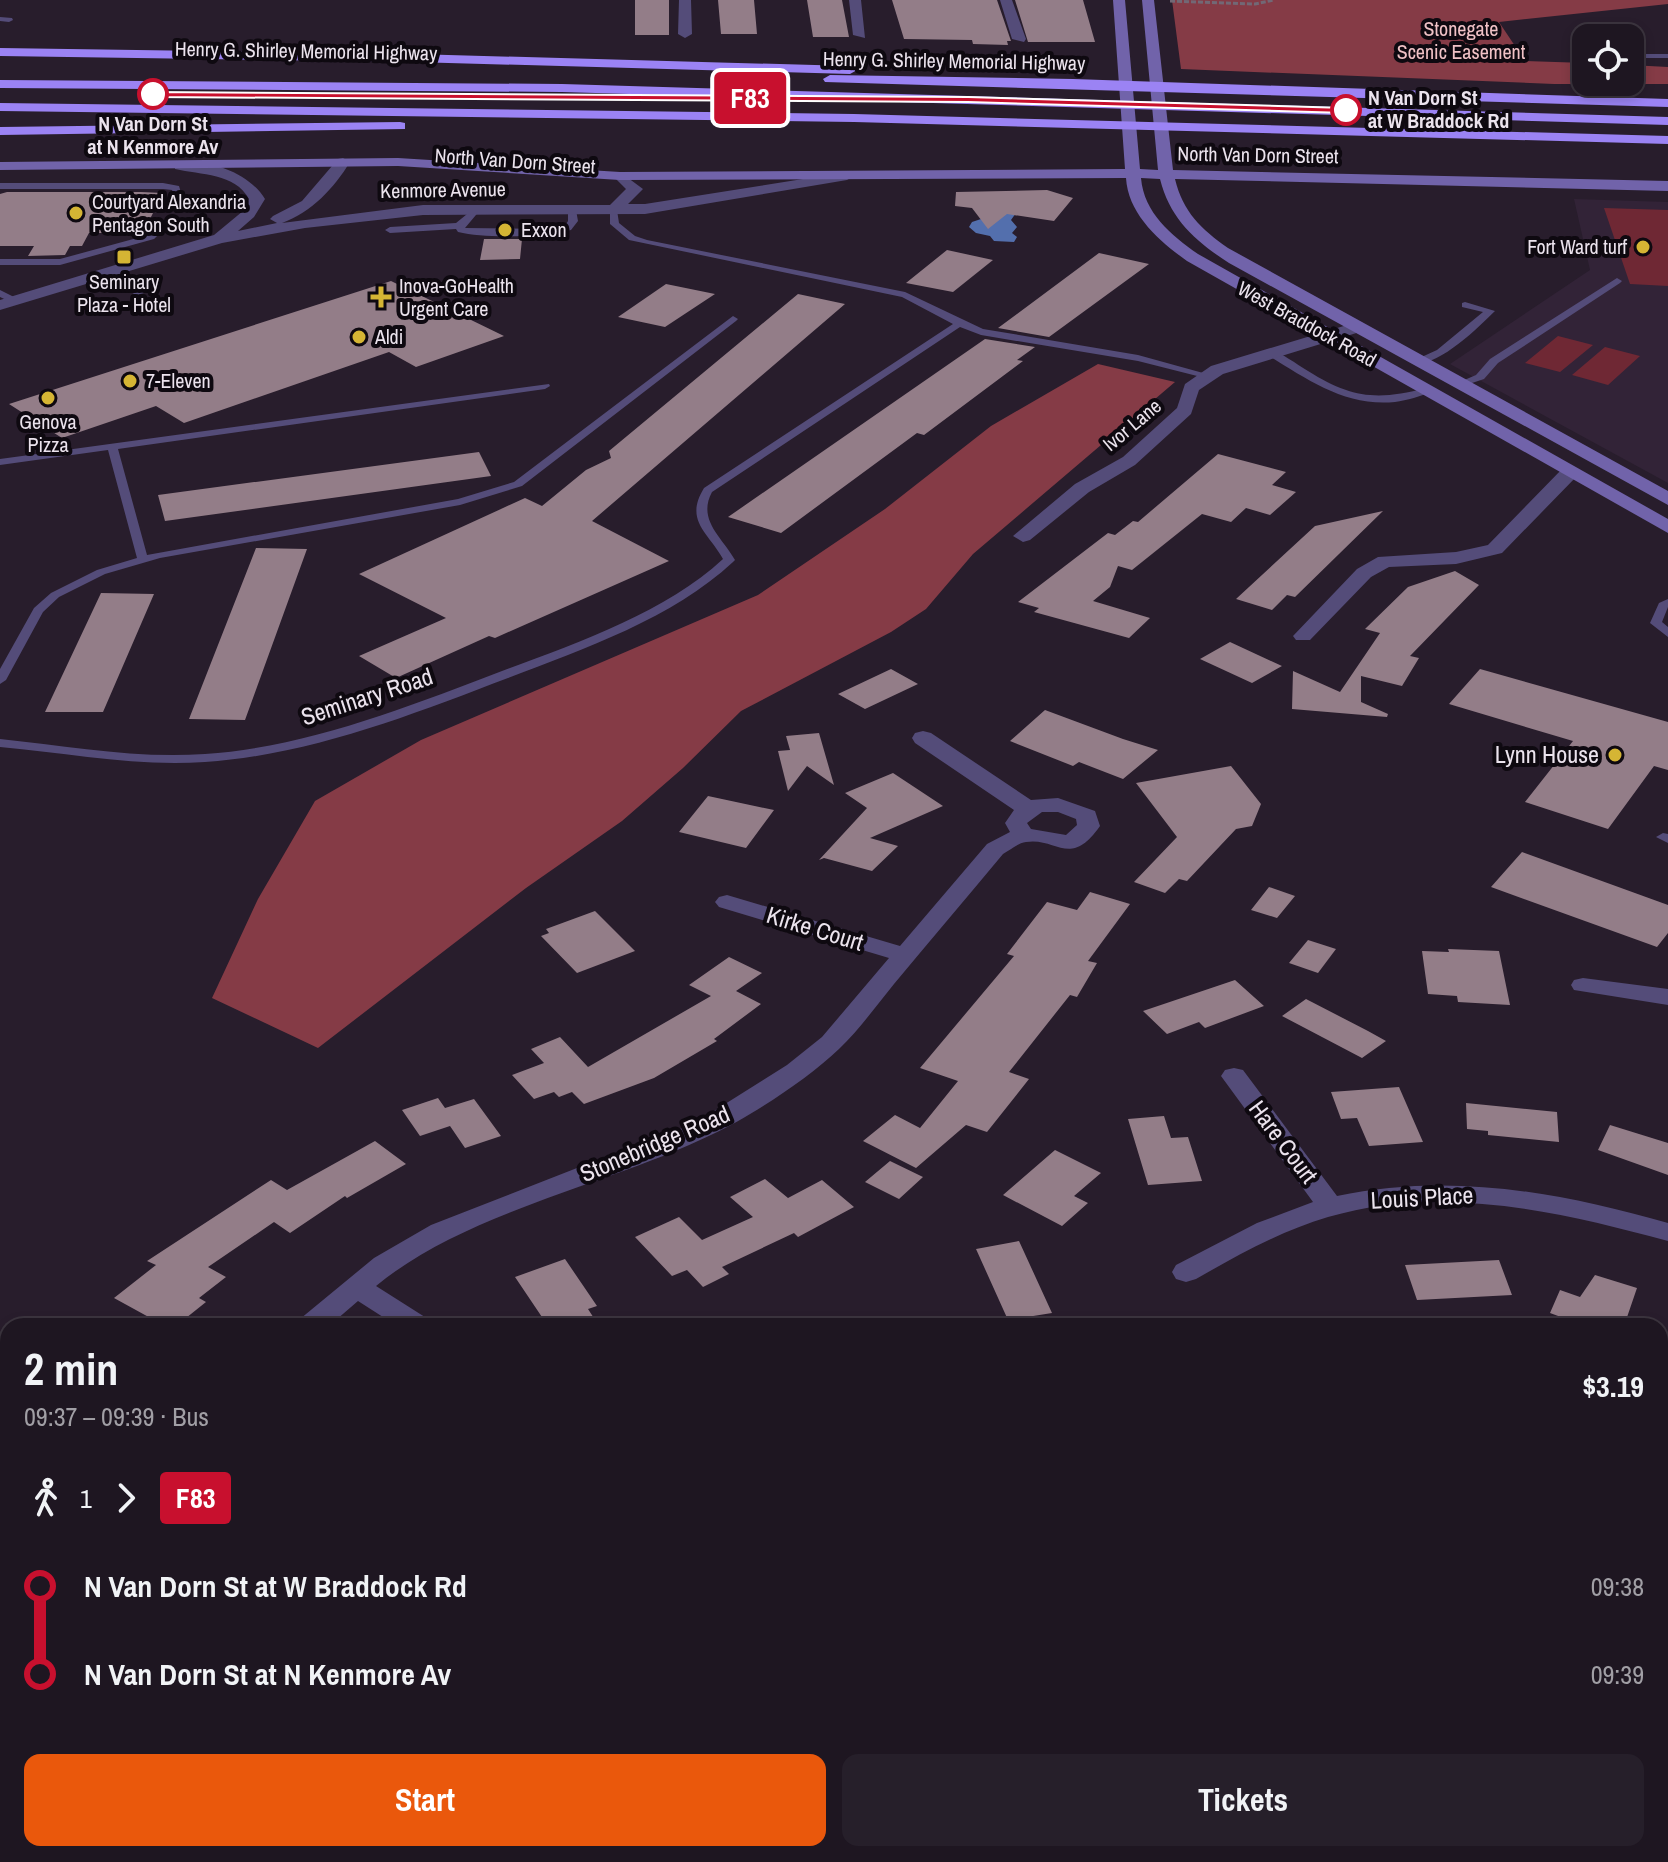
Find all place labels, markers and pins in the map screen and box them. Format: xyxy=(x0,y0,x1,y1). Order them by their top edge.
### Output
marker: N Van Dorn St at N Kenmore Av xyxy=(138,79,168,109)
place label: N Van Dorn St at W Braddock Rd xyxy=(1368,84,1509,134)
marker: N Van Dorn St at W Braddock Rd xyxy=(1331,95,1361,125)
place label: N Van Dorn St at N Kenmore Av xyxy=(88,110,219,160)
place label: Courtyard Alexandria Pentagon South xyxy=(92,188,246,238)
marker: Courtyard Alexandria Pentagon South xyxy=(67,204,85,222)
place label: Exxon xyxy=(521,216,567,243)
marker: Exxon xyxy=(496,221,514,239)
place label: Fort Ward turf xyxy=(1527,233,1627,260)
marker: Fort Ward turf xyxy=(1634,238,1652,256)
marker: Seminary Plaza - Hotel xyxy=(115,248,133,266)
place label: Seminary Plaza - Hotel xyxy=(77,268,171,318)
place label: Inova-GoHealth Urgent Care xyxy=(399,272,514,322)
marker: Inova-GoHealth Urgent Care xyxy=(370,286,392,308)
place label: Aldi xyxy=(374,323,403,350)
marker: Aldi xyxy=(350,328,368,346)
place label: 7-Eleven xyxy=(146,367,211,394)
marker: 7-Eleven xyxy=(121,372,139,390)
marker: Genova Pizza xyxy=(39,389,57,407)
place label: Genova Pizza xyxy=(19,408,77,458)
place label: Lynn House xyxy=(1495,738,1599,770)
marker: Lynn House xyxy=(1606,746,1624,764)

